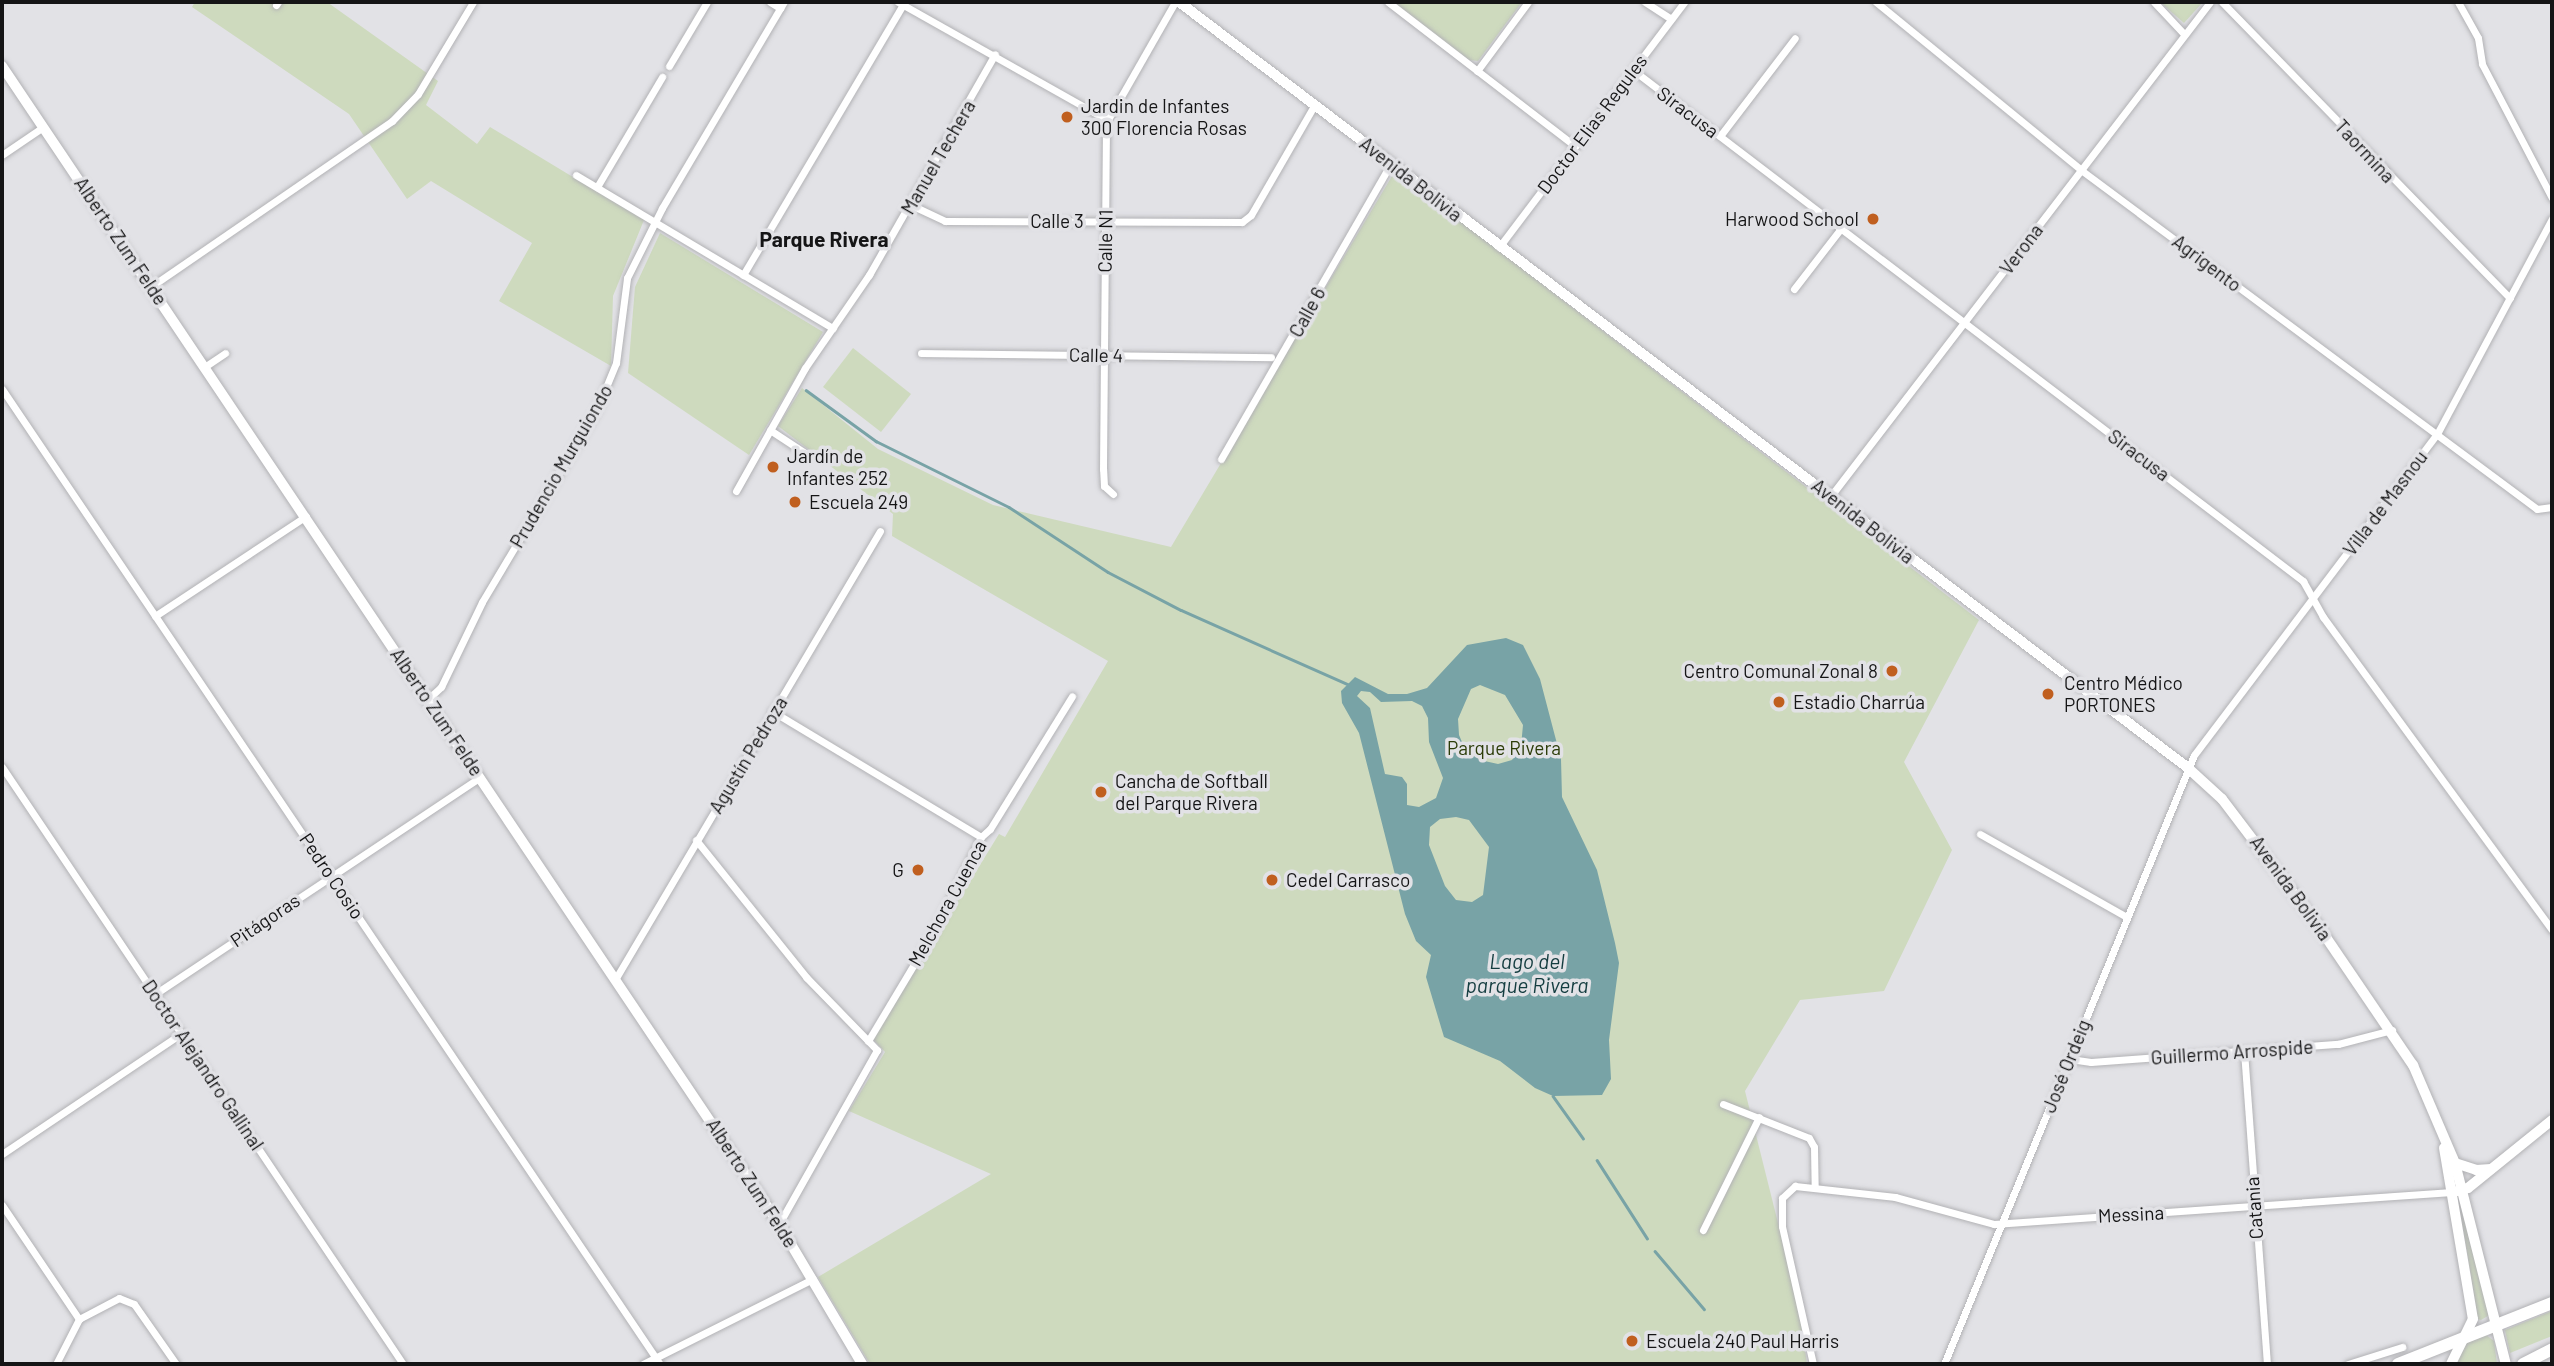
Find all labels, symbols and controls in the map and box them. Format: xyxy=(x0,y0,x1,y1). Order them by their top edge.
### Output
street label: Doctor Elias Regules xyxy=(1532,50,1652,198)
street label: Siracusa xyxy=(1653,81,1723,143)
place label: Jardin de Infantes 300 Florencia Rosas xyxy=(1081,95,1247,139)
street label: Manuel Techera xyxy=(896,96,980,218)
marker: Jardin de Infantes 300 Florencia Rosas xyxy=(1059,109,1075,125)
street label: Taormina xyxy=(2330,115,2400,187)
street label: Avenida Bolivia xyxy=(1355,132,1467,226)
street label: Alberto Zum Felde xyxy=(70,173,172,309)
place label: Harwood School xyxy=(1725,208,1859,230)
street label: Calle N1 xyxy=(1093,209,1117,273)
street label: Calle 3 xyxy=(1030,210,1084,232)
marker: Harwood School xyxy=(1865,211,1881,227)
street label: Verona xyxy=(1995,219,2047,279)
district label: Parque Rivera xyxy=(759,226,889,252)
street label: Agrigento xyxy=(2168,230,2246,296)
street label: Calle 6 xyxy=(1284,283,1330,341)
street label: Calle 4 xyxy=(1069,343,1123,367)
street label: Prudencio Murguiondo xyxy=(505,380,617,552)
street label: Siracusa xyxy=(2104,424,2174,486)
place label: Jardín de Infantes 252 xyxy=(787,445,888,489)
street label: Villa de Masnou xyxy=(2338,446,2432,560)
marker: Jardín de Infantes 252 xyxy=(765,459,781,475)
street label: Avenida Bolivia xyxy=(1807,474,1919,568)
place label: Escuela 249 xyxy=(809,491,908,513)
marker: Escuela 249 xyxy=(787,494,803,510)
street label: Alberto Zum Felde xyxy=(386,644,488,780)
place label: Centro Comunal Zonal 8 xyxy=(1684,660,1878,682)
marker: Centro Comunal Zonal 8 xyxy=(1884,663,1900,679)
place label: Centro Médico PORTONES xyxy=(2064,672,2183,716)
marker: Centro Médico PORTONES xyxy=(2038,684,2058,704)
place label: Estadio Charrúa xyxy=(1793,691,1925,713)
street label: Agustín Pedroza xyxy=(704,692,792,818)
marker: Estadio Charrúa xyxy=(1771,694,1787,710)
park label: Parque Rivera xyxy=(1447,737,1561,759)
place label: Cancha de Softball del Parque Rivera xyxy=(1115,770,1268,814)
marker: Cancha de Softball del Parque Rivera xyxy=(1093,784,1109,800)
street label: Pedro Cosio xyxy=(295,829,369,923)
street label: Avenida Bolivia xyxy=(2245,831,2337,945)
street label: Melchora Cuenca xyxy=(903,836,991,970)
place label: G xyxy=(892,859,904,881)
marker: G xyxy=(910,862,926,878)
place label: Cedel Carrasco xyxy=(1286,869,1410,891)
marker: Cedel Carrasco xyxy=(1264,872,1280,888)
street label: Pitágoras xyxy=(226,888,304,952)
water label: Lago del parque Rivera xyxy=(1466,948,1588,998)
street label: Doctor Alejandro Gallinal xyxy=(137,975,269,1155)
street label: José Ordeig xyxy=(2037,1016,2095,1116)
street label: Guillermo Arrospide xyxy=(2150,1035,2314,1069)
street label: Alberto Zum Felde xyxy=(702,1114,802,1252)
street label: Catania xyxy=(2240,1176,2268,1240)
street label: Messina xyxy=(2097,1201,2165,1227)
place label: Escuela 240 Paul Harris xyxy=(1646,1330,1839,1352)
marker: Escuela 240 Paul Harris xyxy=(1624,1333,1640,1349)

